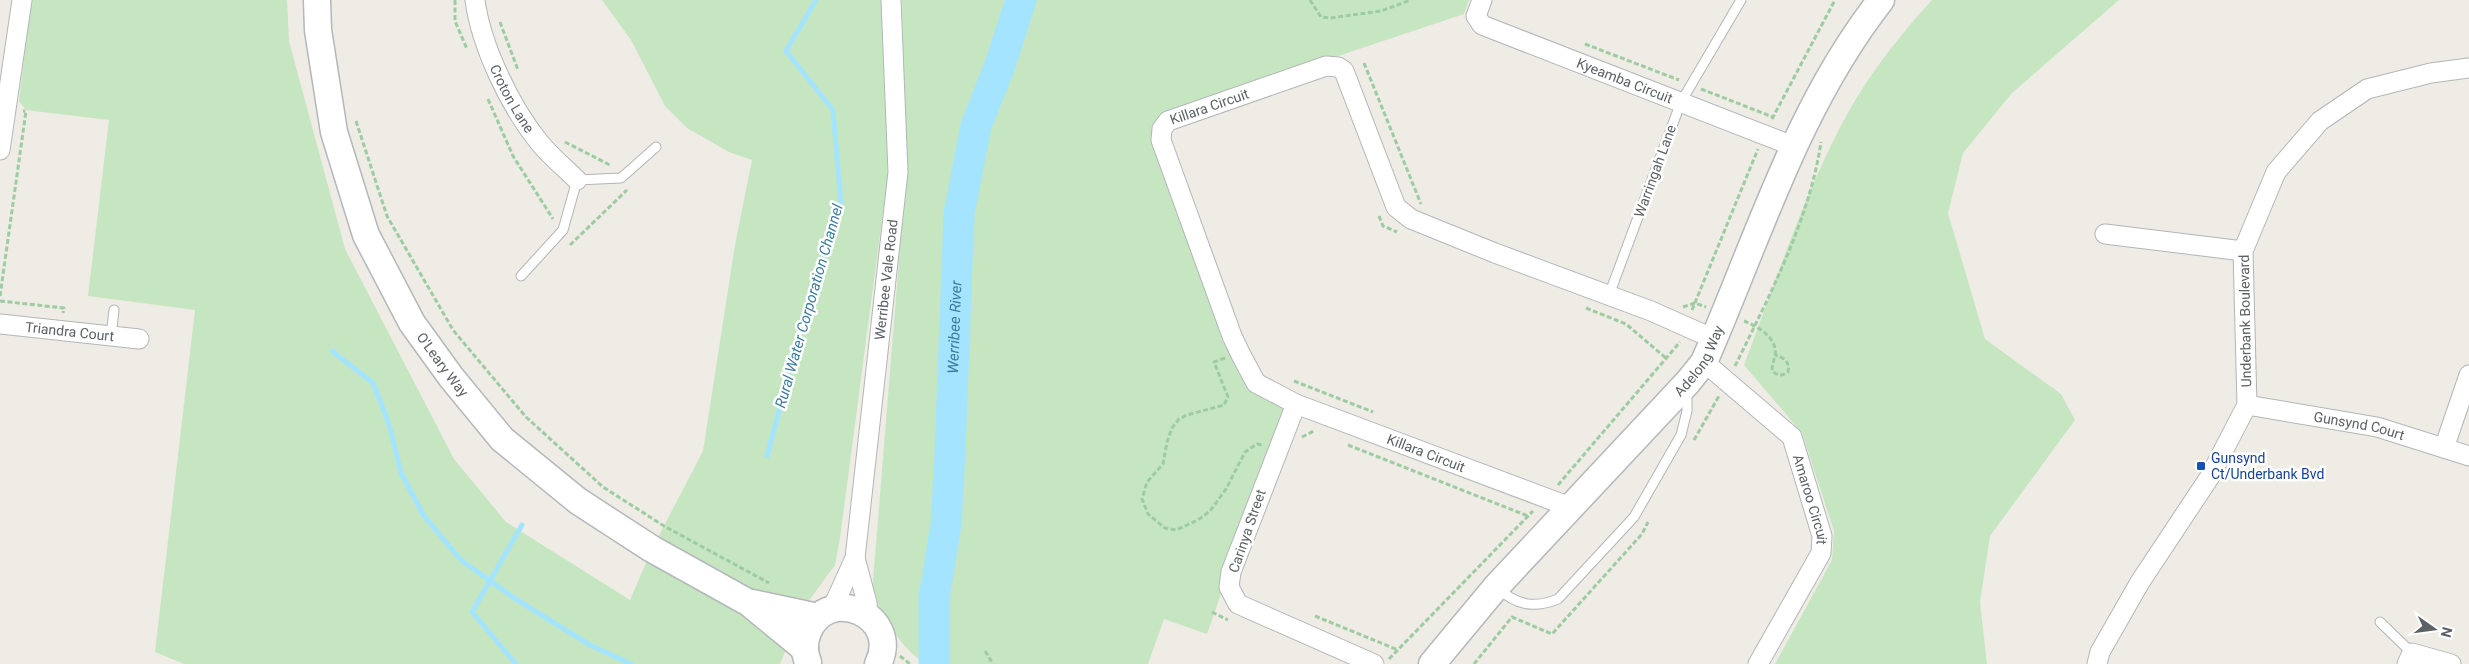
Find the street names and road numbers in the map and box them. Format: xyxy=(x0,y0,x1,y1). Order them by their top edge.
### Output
street label: Kyeamba Circuit xyxy=(1574,55,1675,107)
street label: Croton Lane xyxy=(487,62,537,136)
street label: Killara Circuit xyxy=(1168,85,1251,128)
street label: Warringah Lane xyxy=(1631,122,1679,220)
street label: Werribee Vale Road xyxy=(871,218,901,341)
street label: Underbank Boulevard xyxy=(2236,255,2254,387)
street label: Triandra Court xyxy=(24,319,115,344)
street label: Adelong Way xyxy=(1671,323,1727,400)
street label: O'Leary Way xyxy=(413,329,472,400)
street label: Gunsynd Court xyxy=(2312,408,2407,443)
street label: Killara Circuit xyxy=(1385,431,1468,475)
street label: Amaroo Circuit xyxy=(1790,453,1830,545)
street label: Carinya Street xyxy=(1225,487,1269,575)

